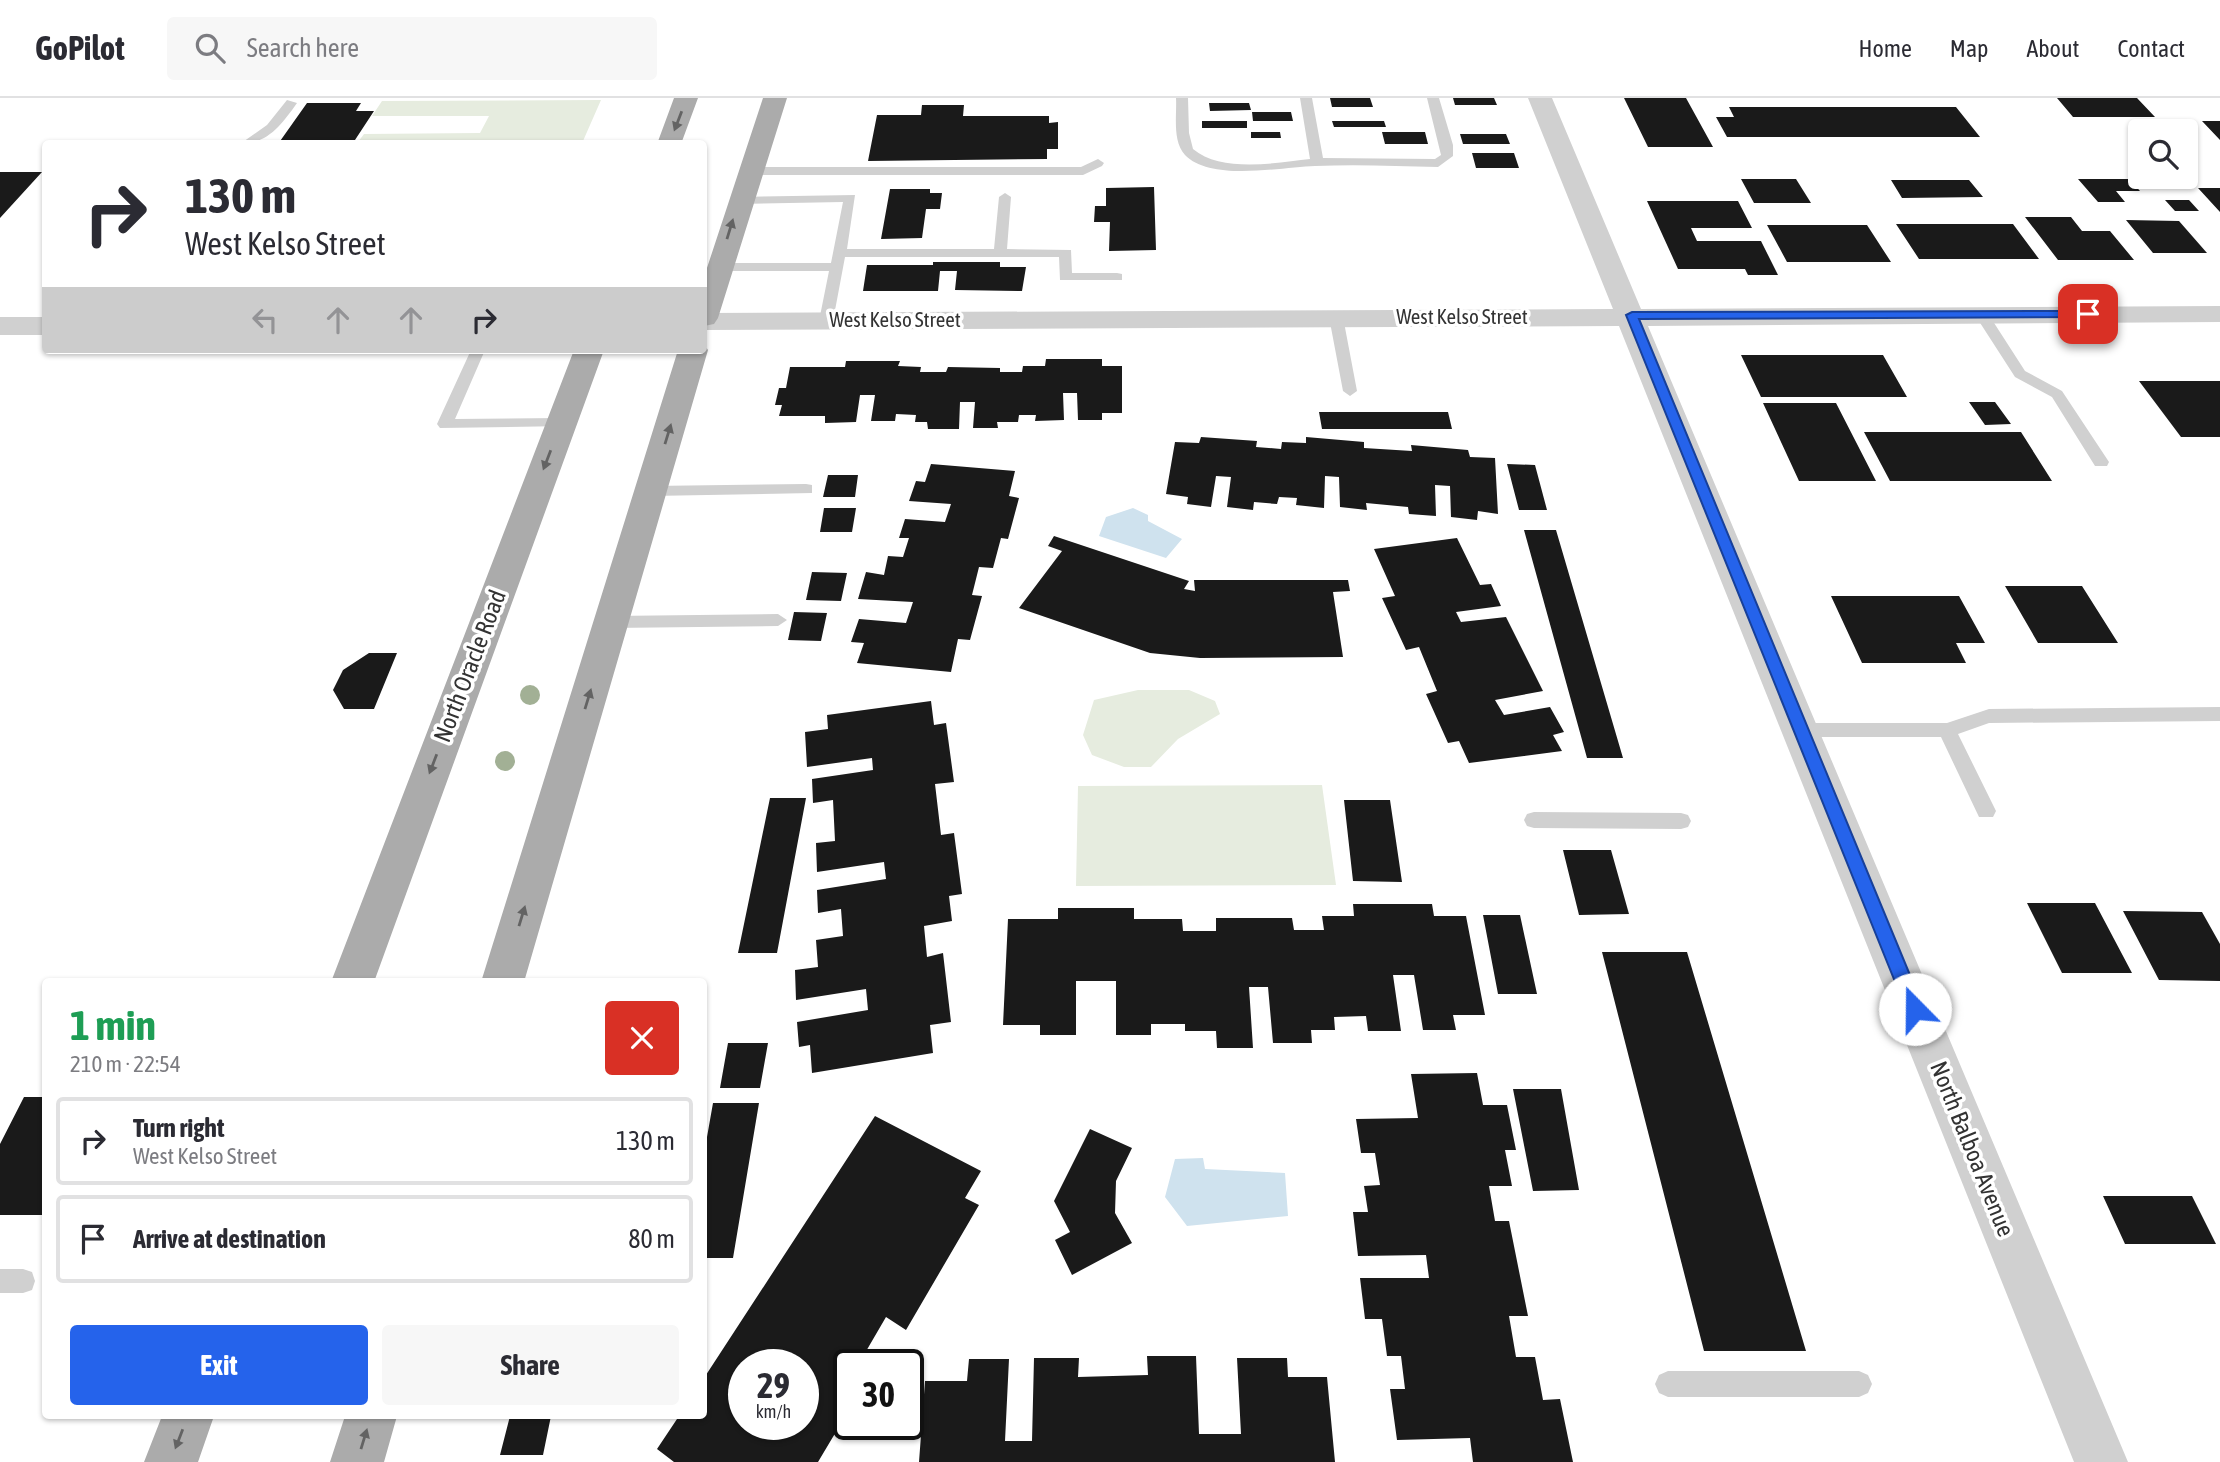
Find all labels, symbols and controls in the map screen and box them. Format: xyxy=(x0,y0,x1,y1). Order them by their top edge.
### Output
search box xyxy=(167,17,657,80)
text: GoPilot xyxy=(35,29,125,67)
icon: search xyxy=(191,29,229,67)
text: Search here xyxy=(247,33,359,63)
text: Home xyxy=(1858,35,1912,62)
text: Map xyxy=(1950,35,1988,62)
text: About xyxy=(2026,35,2079,62)
text: Contact xyxy=(2117,35,2185,62)
one-way arrow xyxy=(672,110,683,131)
map controls xyxy=(2128,119,2198,189)
button: search xyxy=(2128,119,2198,189)
text: 130 m xyxy=(185,167,296,223)
icon: right xyxy=(70,168,161,259)
one-way arrow xyxy=(726,219,736,240)
text: West Kelso Street xyxy=(185,225,386,262)
pin xyxy=(2058,284,2118,344)
icon: arrive xyxy=(2069,295,2107,333)
icon: left xyxy=(246,301,284,339)
icon: ahead xyxy=(319,301,357,339)
icon: ahead xyxy=(392,301,430,339)
icon: right xyxy=(465,301,503,339)
street label: West Kelso Street xyxy=(1396,304,1528,328)
street label: West Kelso Street xyxy=(829,307,961,331)
one-way arrow xyxy=(663,423,674,444)
one-way arrow xyxy=(542,449,553,470)
street label: North Oracle Road xyxy=(428,586,511,746)
one-way arrow xyxy=(583,688,593,709)
one-way arrow xyxy=(427,754,438,775)
one-way arrow xyxy=(517,906,528,927)
position arrow xyxy=(1878,972,1952,1046)
text: 1 min xyxy=(70,1001,156,1049)
button: close xyxy=(605,1001,679,1075)
text: 210 m · 22:54 xyxy=(70,1051,181,1077)
street label: North Balboa Avenue xyxy=(1925,1057,2020,1240)
text: Turn right xyxy=(133,1113,224,1143)
icon: right xyxy=(74,1122,112,1160)
text: 130 m xyxy=(616,1126,675,1156)
text: West Kelso Street xyxy=(133,1143,277,1169)
icon: arrive xyxy=(74,1220,112,1258)
text: Arrive at destination xyxy=(133,1224,326,1254)
text: 80 m xyxy=(628,1224,675,1254)
button: Exit xyxy=(70,1325,368,1405)
button: Share xyxy=(382,1325,679,1405)
speed limit sign: 30 xyxy=(833,1349,924,1440)
text: 29 xyxy=(757,1365,790,1405)
text: km/h xyxy=(756,1401,791,1422)
one-way arrow xyxy=(174,1428,185,1449)
one-way arrow xyxy=(359,1428,369,1449)

